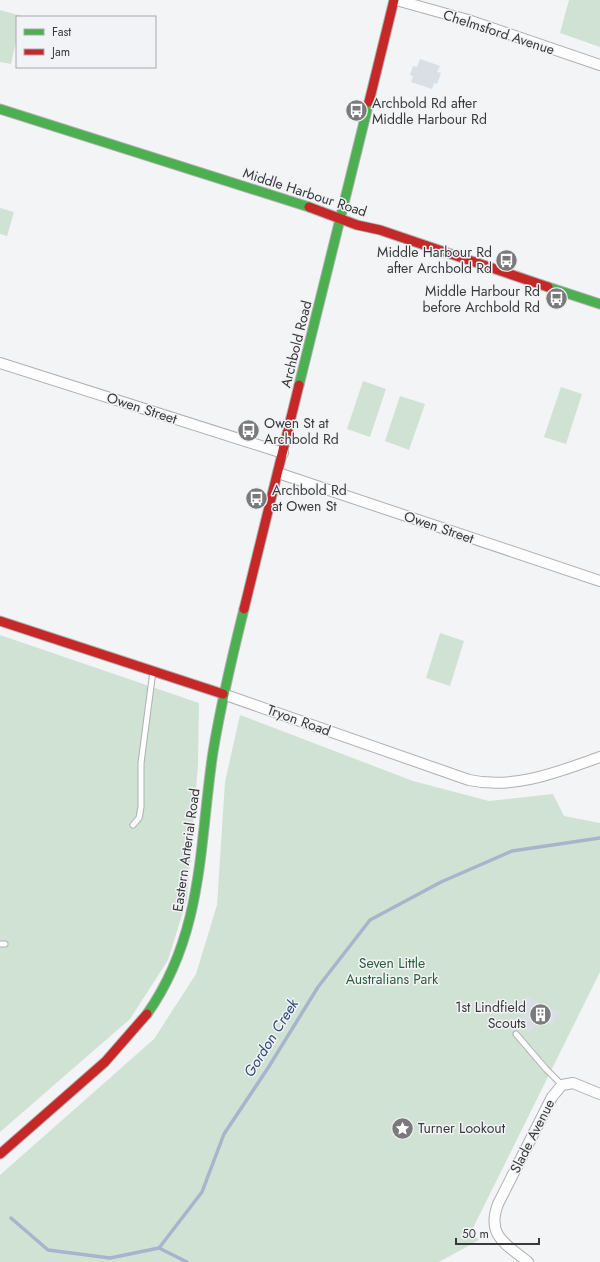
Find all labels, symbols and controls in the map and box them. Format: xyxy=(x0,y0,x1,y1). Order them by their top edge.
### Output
street label: Chelmsford Avenue xyxy=(441,5,557,59)
legend xyxy=(16,16,156,68)
text: Fast xyxy=(52,23,71,41)
text: Jam xyxy=(50,43,70,61)
place label: Archbold Rd after Middle Harbour Rd xyxy=(372,93,487,129)
bus stop icon: Archbold Rd after Middle Harbour Rd xyxy=(343,98,369,124)
street label: Middle Harbour Road xyxy=(240,163,370,221)
place label: Middle Harbour Rd after Archbold Rd xyxy=(377,242,492,278)
bus stop icon: Middle Harbour Rd after Archbold Rd xyxy=(494,247,520,273)
place label: Middle Harbour Rd before Archbold Rd xyxy=(422,281,540,317)
bus stop icon: Middle Harbour Rd before Archbold Rd xyxy=(543,286,569,312)
street label: Archbold Road xyxy=(276,298,316,390)
street label: Owen Street xyxy=(104,387,180,429)
place label: Owen St at Archbold Rd xyxy=(264,413,339,449)
bus stop icon: Owen St at Archbold Rd xyxy=(236,418,262,444)
place label: Archbold Rd at Owen St xyxy=(272,480,347,516)
bus stop icon: Archbold Rd at Owen St xyxy=(243,485,269,511)
street label: Owen Street xyxy=(401,506,477,549)
street label: Tryon Road xyxy=(265,699,333,741)
street label: Eastern Arterial Road xyxy=(167,787,205,913)
park label: Seven Little Australians Park xyxy=(346,953,439,989)
water label: Gordon Creek xyxy=(238,994,304,1081)
place label: 1st Lindfield Scouts xyxy=(455,997,526,1033)
building icon: 1st Lindfield Scouts xyxy=(528,1002,554,1028)
street label: Slade Avenue xyxy=(505,1096,559,1176)
place icon: Turner Lookout xyxy=(389,1115,415,1141)
place label: Turner Lookout xyxy=(418,1118,506,1138)
scale bar xyxy=(456,1220,539,1246)
text: 50 m xyxy=(462,1225,489,1243)

